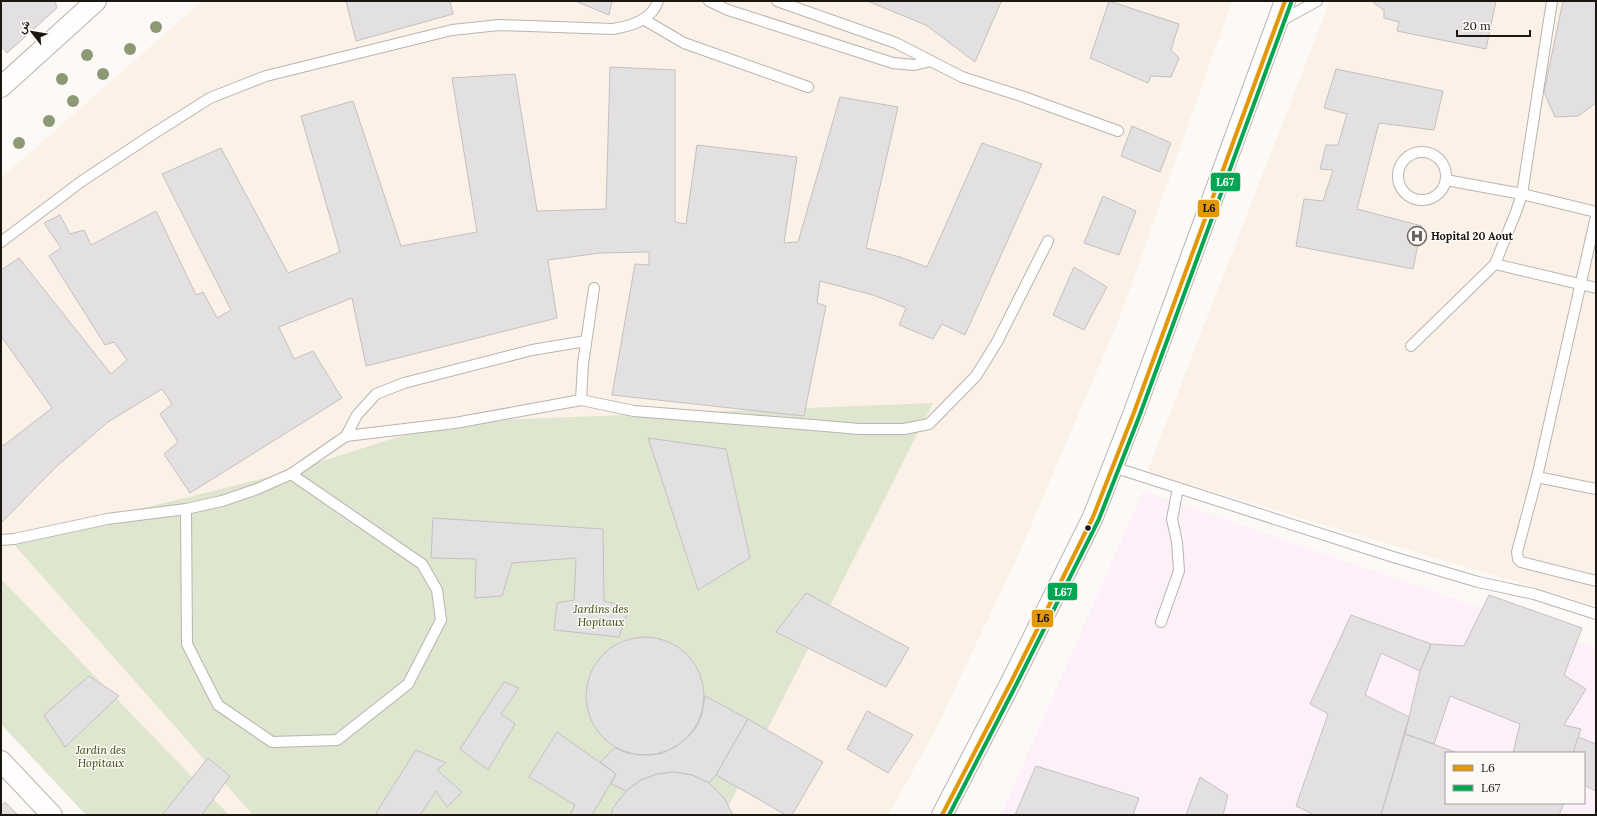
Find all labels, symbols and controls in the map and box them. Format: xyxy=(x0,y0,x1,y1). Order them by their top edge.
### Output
north arrow xyxy=(12,12,52,52)
scale bar xyxy=(1457,12,1530,38)
text: ش xyxy=(14,18,33,36)
text: 20 m xyxy=(1463,18,1491,33)
line badge: L67 xyxy=(1210,172,1241,192)
text: L67 xyxy=(1216,175,1234,189)
line badge: L6 xyxy=(1197,199,1220,218)
text: L6 xyxy=(1203,201,1215,215)
hospital icon: Hopital 20 Aout xyxy=(1406,225,1428,247)
place label: Hopital 20 Aout xyxy=(1431,229,1514,243)
unlabelled marker xyxy=(1083,523,1093,533)
line badge: L67 xyxy=(1047,582,1078,601)
text: L67 xyxy=(1054,585,1072,599)
park label: Jardins des Hopitaux xyxy=(573,602,629,629)
line badge: L6 xyxy=(1031,609,1054,628)
text: L6 xyxy=(1037,611,1049,625)
park label: Jardin des Hopitaux xyxy=(75,743,126,770)
legend xyxy=(1445,752,1585,804)
text: L6 xyxy=(1481,760,1495,775)
text: L67 xyxy=(1481,780,1501,795)

